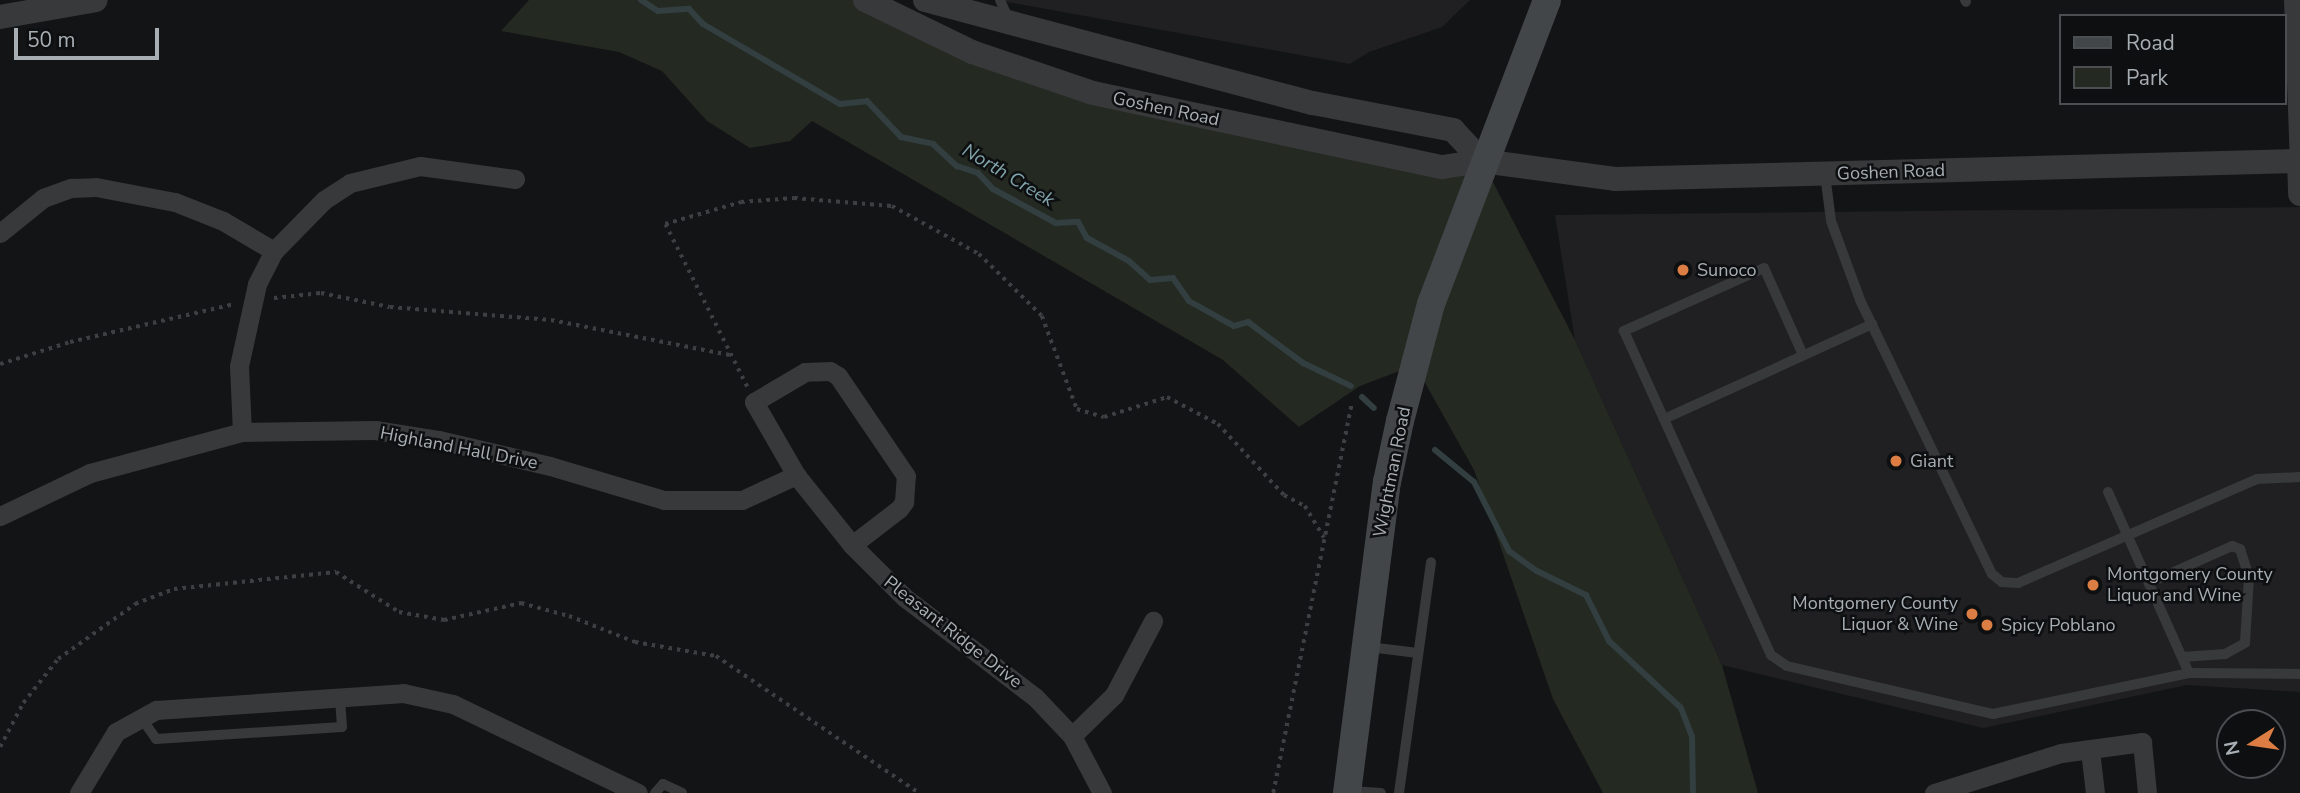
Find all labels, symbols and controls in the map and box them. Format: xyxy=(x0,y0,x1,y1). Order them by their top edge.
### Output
scale bar xyxy=(18,14,163,58)
legend xyxy=(2058,14,2286,105)
text: 50 m xyxy=(27,26,76,54)
text: Road xyxy=(2126,29,2175,57)
text: Park xyxy=(2126,64,2168,92)
street label: Goshen Road xyxy=(1111,87,1221,131)
water label: North Creek xyxy=(958,140,1058,212)
street label: Goshen Road xyxy=(1837,159,1945,185)
place label: Sunoco xyxy=(1697,259,1757,281)
marker: Sunoco xyxy=(1675,262,1691,278)
street label: Wightman Road xyxy=(1369,405,1415,539)
street label: Highland Hall Drive xyxy=(378,422,540,474)
place label: Giant xyxy=(1910,450,1953,472)
marker: Giant xyxy=(1888,453,1904,469)
place label: Montgomery County Liquor and Wine xyxy=(2107,564,2273,606)
street label: Pleasant Ridge Drive xyxy=(880,571,1026,693)
marker: Montgomery County Liquor and Wine xyxy=(2085,577,2101,593)
place label: Montgomery County Liquor & Wine xyxy=(1792,593,1958,636)
marker: Montgomery County Liquor & Wine xyxy=(1964,606,1980,622)
place label: Spicy Poblano xyxy=(2001,614,2116,636)
marker: Spicy Poblano xyxy=(1979,617,1995,633)
north arrow xyxy=(2216,709,2286,779)
text: N xyxy=(2218,738,2247,758)

